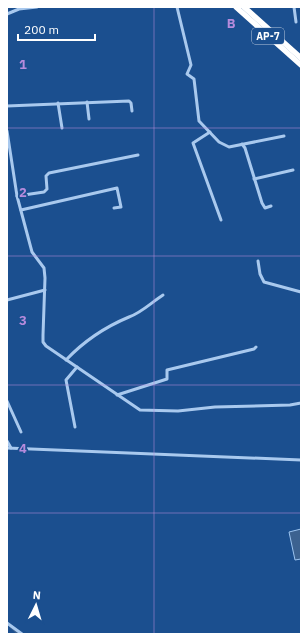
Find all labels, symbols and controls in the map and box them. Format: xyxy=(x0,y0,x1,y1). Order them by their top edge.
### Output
text: B xyxy=(227,15,236,32)
scale bar xyxy=(18,16,95,42)
text: 200 m xyxy=(24,22,59,37)
road number: AP-7 xyxy=(252,28,284,44)
text: 1 xyxy=(19,56,27,73)
text: 2 xyxy=(19,184,27,201)
text: 3 xyxy=(19,312,27,329)
text: 4 xyxy=(19,440,27,457)
north arrow xyxy=(16,585,56,625)
text: N xyxy=(32,588,41,602)

